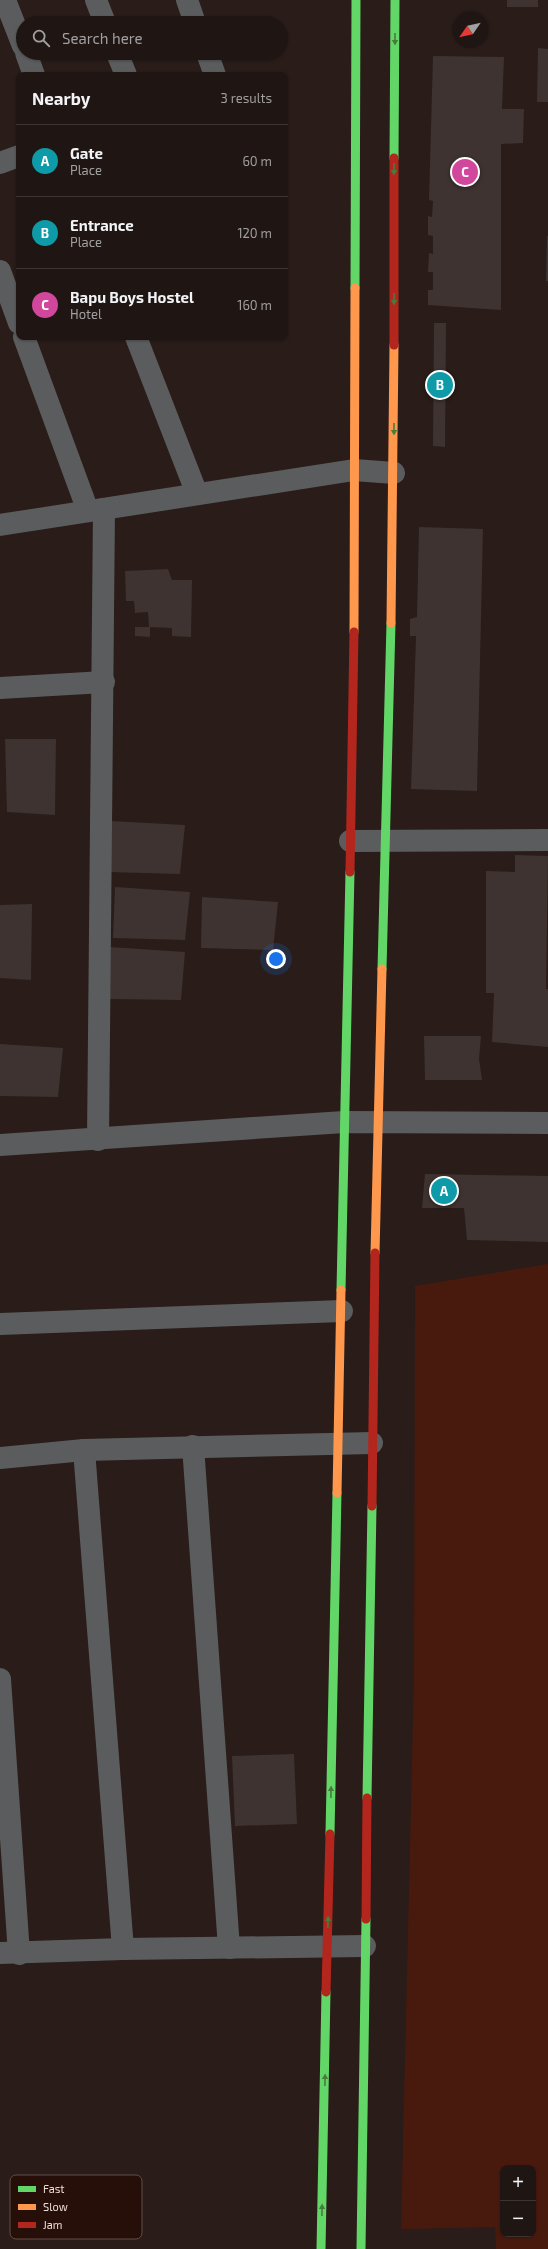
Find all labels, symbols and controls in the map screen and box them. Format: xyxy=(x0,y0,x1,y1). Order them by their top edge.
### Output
north arrow xyxy=(452,12,488,48)
search box xyxy=(16,16,288,60)
icon: search xyxy=(30,27,52,49)
text: Search here xyxy=(62,29,143,47)
one-way arrow xyxy=(392,33,398,46)
text: Nearby xyxy=(32,88,90,108)
text: 3 results xyxy=(221,90,272,106)
text: Gate xyxy=(70,144,103,162)
text: A xyxy=(41,153,49,169)
text: 60 m xyxy=(242,153,272,169)
pin: C xyxy=(452,157,478,187)
text: Place xyxy=(70,162,102,178)
one-way arrow xyxy=(391,163,397,176)
text: Entrance xyxy=(70,216,134,234)
text: B xyxy=(41,225,49,241)
text: 120 m xyxy=(237,225,272,241)
text: Place xyxy=(70,234,102,250)
text: Bapu Boys Hostel xyxy=(70,288,194,306)
one-way arrow xyxy=(391,293,397,306)
text: C xyxy=(41,297,49,313)
text: 160 m xyxy=(237,297,272,313)
text: Hotel xyxy=(70,306,102,322)
pin: B xyxy=(427,370,453,400)
one-way arrow xyxy=(391,423,397,436)
your location xyxy=(266,949,286,969)
pin: A xyxy=(431,1176,457,1206)
one-way arrow xyxy=(328,1785,334,1798)
one-way arrow xyxy=(325,1915,331,1928)
one-way arrow xyxy=(321,2074,328,2086)
map controls xyxy=(500,2165,536,2237)
button: + xyxy=(500,2165,536,2201)
legend xyxy=(10,2175,142,2239)
text: Fast xyxy=(43,2182,65,2195)
text: Slow xyxy=(43,2200,68,2213)
button: − xyxy=(500,2201,536,2237)
one-way arrow xyxy=(319,2203,325,2216)
text: Jam xyxy=(43,2218,62,2231)

